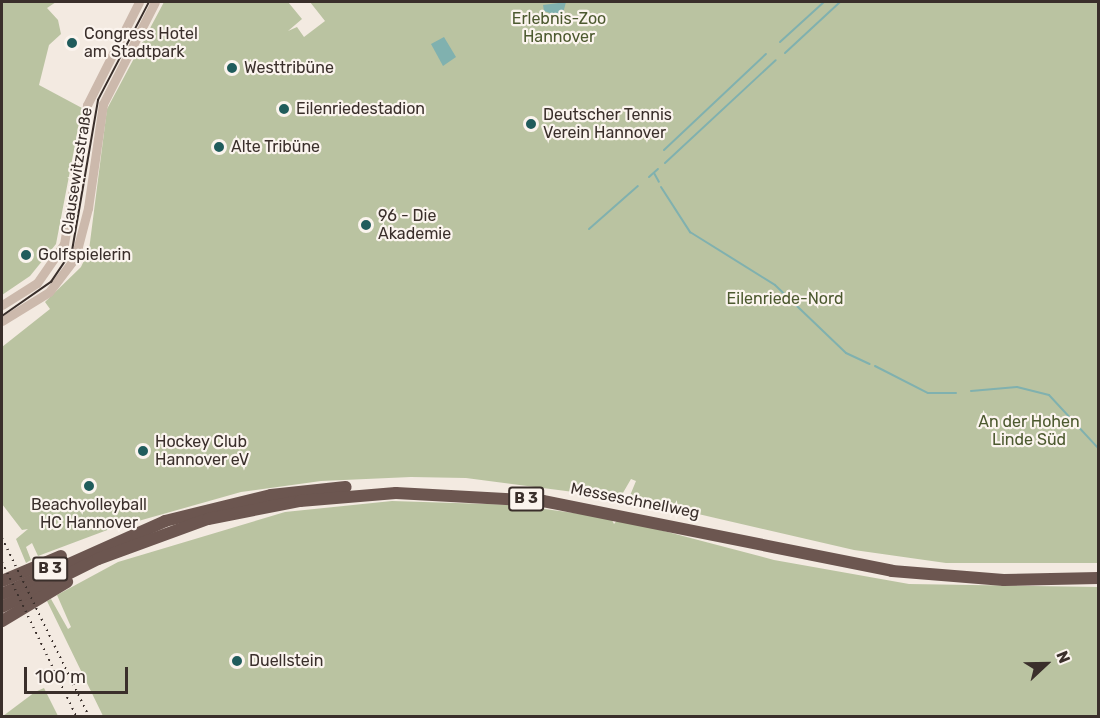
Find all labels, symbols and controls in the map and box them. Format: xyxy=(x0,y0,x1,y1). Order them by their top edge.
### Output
park label: Erlebnis-Zoo Hannover xyxy=(512,9,606,47)
place label: Congress Hotel am Stadtpark xyxy=(84,24,198,62)
marker: Congress Hotel am Stadtpark xyxy=(65,36,79,50)
place label: Westtribüne xyxy=(244,58,334,78)
marker: Westtribüne xyxy=(225,61,239,75)
place label: Eilenriedestadion xyxy=(296,99,425,119)
marker: Eilenriedestadion xyxy=(277,102,291,116)
place label: Deutscher Tennis Verein Hannover xyxy=(543,105,673,143)
street label: Clausewitzstraße xyxy=(57,106,97,236)
marker: Deutscher Tennis Verein Hannover xyxy=(524,117,538,131)
place label: Alte Tribüne xyxy=(231,137,320,157)
marker: Alte Tribüne xyxy=(212,140,226,154)
place label: 96 - Die Akademie xyxy=(378,206,451,244)
marker: 96 - Die Akademie xyxy=(359,218,373,232)
place label: Golfspielerin xyxy=(38,245,131,265)
marker: Golfspielerin xyxy=(19,248,33,262)
park label: Eilenriede-Nord xyxy=(727,289,843,309)
park label: An der Hohen Linde Süd xyxy=(978,412,1080,450)
place label: Hockey Club Hannover eV xyxy=(155,432,250,470)
marker: Hockey Club Hannover eV xyxy=(136,444,150,458)
marker: Beachvolleyball HC Hannover xyxy=(82,479,96,493)
street label: Messeschnellweg xyxy=(569,479,701,523)
road number: B 3 xyxy=(508,487,544,511)
place label: Beachvolleyball HC Hannover xyxy=(31,495,147,533)
road number: B 3 xyxy=(32,557,68,581)
north arrow xyxy=(1016,634,1076,694)
text: N xyxy=(1052,648,1074,666)
place label: Duellstein xyxy=(249,651,323,671)
marker: Duellstein xyxy=(230,654,244,668)
scale bar xyxy=(27,655,130,693)
text: 100 m xyxy=(35,666,86,688)

